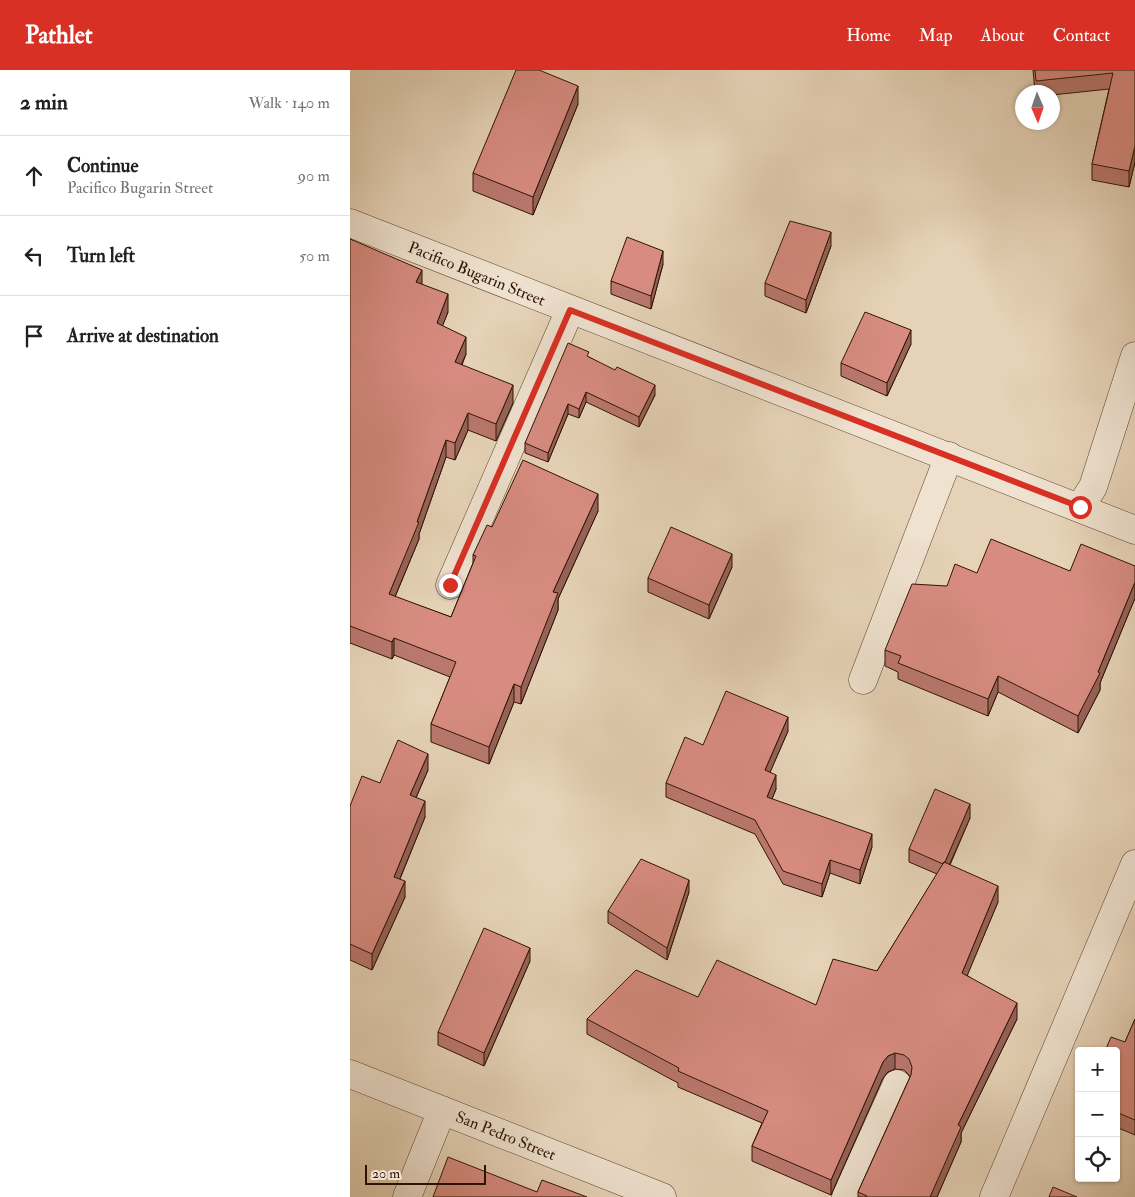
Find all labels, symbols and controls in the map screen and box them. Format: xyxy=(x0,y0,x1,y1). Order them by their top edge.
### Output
text: Pathlet xyxy=(25,20,93,51)
text: Home xyxy=(846,24,891,47)
text: Map xyxy=(919,24,953,47)
text: About xyxy=(981,24,1025,47)
text: Contact xyxy=(1053,24,1110,47)
north arrow xyxy=(1015,85,1060,130)
text: 2 min xyxy=(20,89,68,116)
text: Walk · 140 m xyxy=(249,93,330,113)
text: Continue xyxy=(67,154,138,178)
icon: ahead xyxy=(20,162,48,190)
text: 90 m xyxy=(298,166,330,186)
text: Pacifico Bugarin Street xyxy=(67,178,213,198)
street label: Pacifico Bugarin Street xyxy=(405,237,548,311)
icon: left xyxy=(20,242,48,270)
text: Turn left xyxy=(67,244,135,268)
text: 50 m xyxy=(299,246,330,266)
icon: arrive xyxy=(20,322,48,350)
text: Arrive at destination xyxy=(67,324,219,348)
route start xyxy=(1069,496,1092,519)
route end xyxy=(439,574,462,597)
map controls xyxy=(1075,1047,1120,1182)
button: + xyxy=(1075,1047,1120,1092)
button: − xyxy=(1075,1092,1120,1137)
street label: San Pedro Street xyxy=(453,1107,559,1165)
button: locate xyxy=(1075,1137,1120,1182)
scale bar xyxy=(365,1162,486,1185)
text: 20 m xyxy=(372,1165,400,1182)

